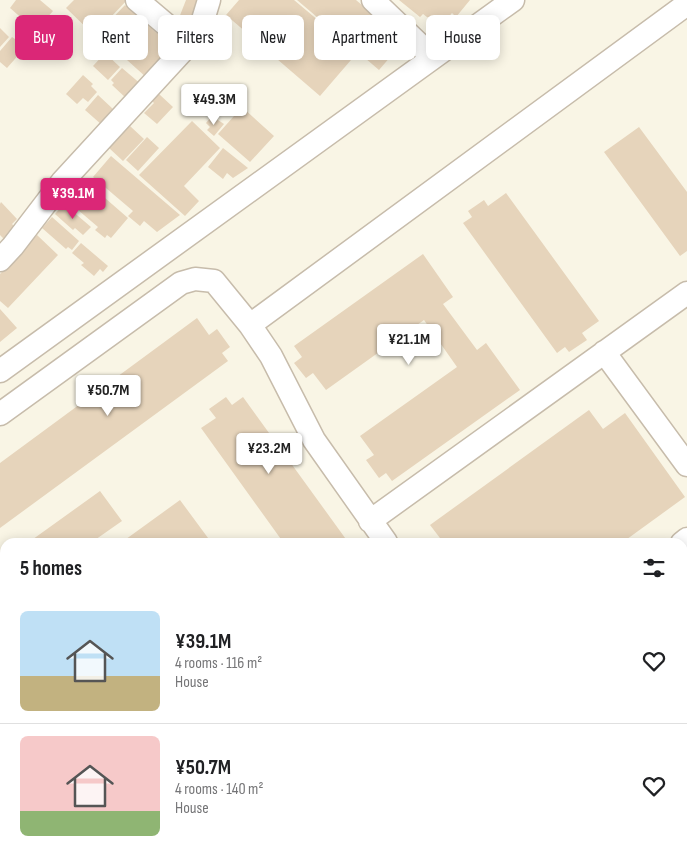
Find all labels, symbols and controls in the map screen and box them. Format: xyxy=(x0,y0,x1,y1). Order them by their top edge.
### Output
chip: Buy xyxy=(15,15,73,60)
chip: Rent xyxy=(83,15,148,60)
chip: Filters xyxy=(158,15,232,60)
chip: New xyxy=(242,15,304,60)
chip: Apartment xyxy=(314,15,416,60)
chip: House xyxy=(426,15,500,60)
pin: ¥49.3M xyxy=(173,84,255,126)
text: ¥49.3M xyxy=(192,90,236,109)
pin: ¥39.1M xyxy=(32,178,114,220)
text: ¥39.1M xyxy=(52,184,94,203)
pin: ¥21.1M xyxy=(368,324,450,366)
text: ¥21.1M xyxy=(388,330,430,349)
pin: ¥50.7M xyxy=(67,374,149,417)
text: ¥50.7M xyxy=(87,381,129,400)
pin: ¥23.2M xyxy=(228,432,310,475)
text: ¥23.2M xyxy=(247,439,291,458)
icon: filters xyxy=(640,554,668,582)
text: 5 homes xyxy=(20,556,82,581)
text: ¥39.1M xyxy=(175,629,231,654)
icon: home xyxy=(60,631,120,691)
icon: heart xyxy=(640,647,668,675)
text: 4 rooms · 116 m² xyxy=(175,654,262,673)
text: House xyxy=(175,673,209,692)
text: ¥50.7M xyxy=(175,755,231,780)
icon: home xyxy=(60,756,120,816)
icon: heart xyxy=(640,772,668,800)
text: 4 rooms · 140 m² xyxy=(175,780,263,799)
text: House xyxy=(175,799,209,818)

